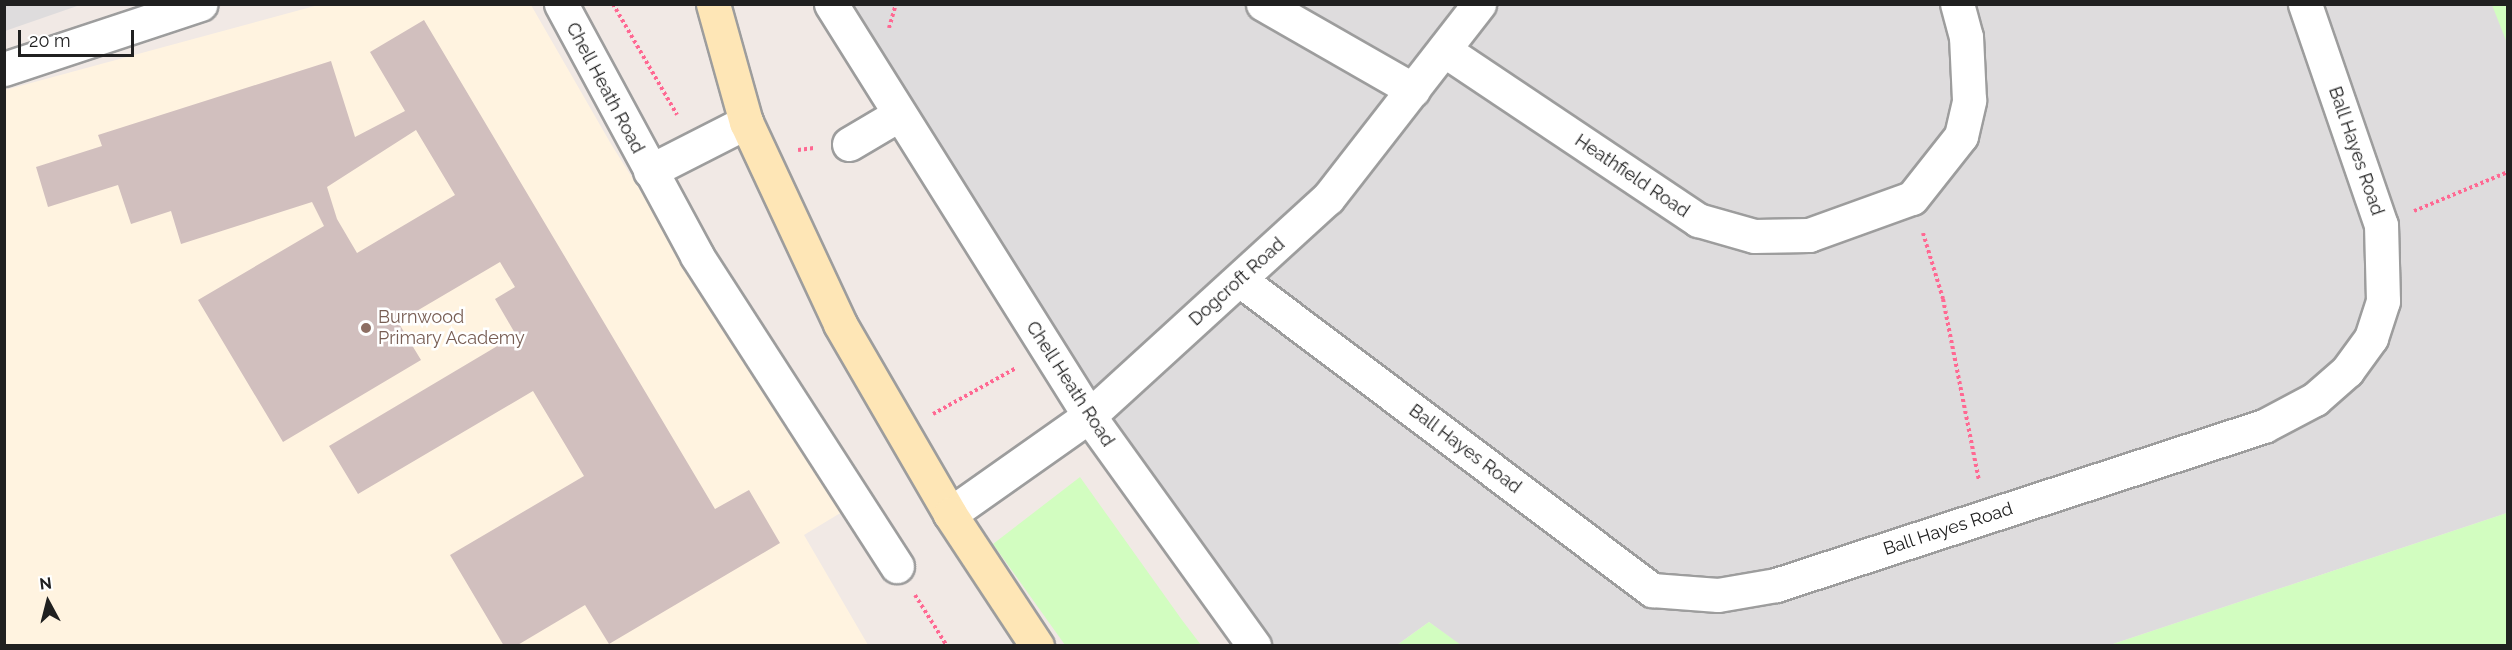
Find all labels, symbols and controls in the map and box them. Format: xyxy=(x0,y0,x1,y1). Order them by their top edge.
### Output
scale bar xyxy=(21,18,136,56)
street label: Chell Heath Road xyxy=(561,19,649,157)
text: 20 m xyxy=(29,30,71,51)
street label: Ball Hayes Road xyxy=(2324,83,2388,219)
street label: Heathfield Road xyxy=(1571,130,1693,222)
street label: Dogcroft Road xyxy=(1185,234,1289,330)
place label: Burnwood Primary Academy xyxy=(378,307,526,350)
street label: Chell Heath Road xyxy=(1021,317,1119,451)
marker: Burnwood Primary Academy xyxy=(359,321,373,335)
street label: Ball Hayes Road xyxy=(1404,400,1526,498)
street label: Ball Hayes Road xyxy=(1880,498,2016,560)
north arrow xyxy=(18,572,78,632)
text: N xyxy=(39,573,53,594)

